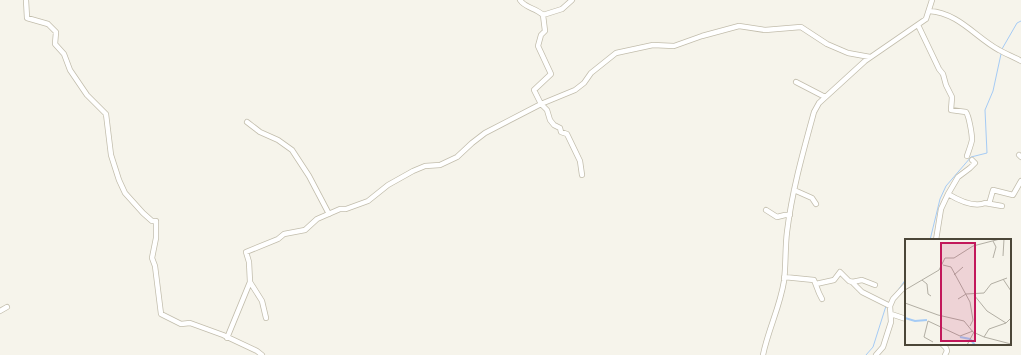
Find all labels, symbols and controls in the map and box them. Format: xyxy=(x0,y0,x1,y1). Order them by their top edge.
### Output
inset map xyxy=(905,239,1011,345)

